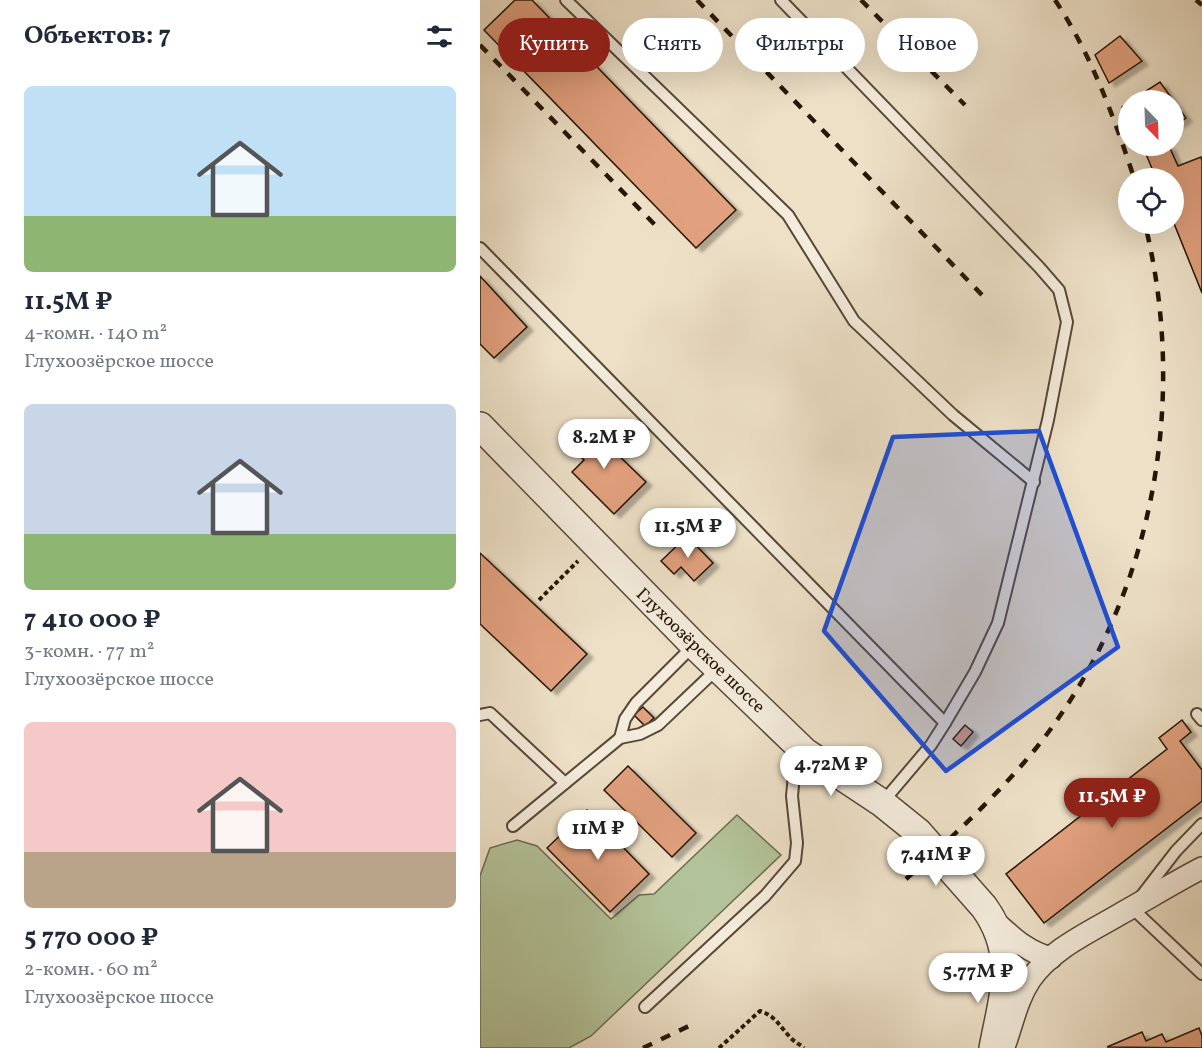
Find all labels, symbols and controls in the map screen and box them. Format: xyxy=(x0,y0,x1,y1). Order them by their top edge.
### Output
text: Объектов: 7 xyxy=(24,18,171,54)
chip: Купить xyxy=(498,18,610,72)
chip: Снять xyxy=(622,18,723,72)
chip: Фильтры xyxy=(735,18,865,72)
chip: Новое xyxy=(877,18,978,72)
icon: filters xyxy=(423,20,456,53)
north arrow xyxy=(1118,90,1184,156)
map controls xyxy=(1118,90,1184,234)
icon: home xyxy=(186,125,294,233)
button: locate xyxy=(1118,168,1184,234)
text: 11.5M ₽ xyxy=(24,284,113,320)
text: 4-комн. · 140 m² xyxy=(24,320,167,348)
text: Глухоозёрское шоссе xyxy=(24,348,214,376)
pin: 8.2M ₽ xyxy=(555,419,653,470)
text: 8.2M ₽ xyxy=(572,424,636,452)
icon: home xyxy=(186,443,294,551)
pin: 11.5M ₽ xyxy=(633,508,743,559)
text: 11.5M ₽ xyxy=(654,513,722,541)
street label: Глухоозёрское шоссе xyxy=(630,583,770,719)
text: 7 410 000 ₽ xyxy=(24,602,161,638)
text: 3-комн. · 77 m² xyxy=(24,638,154,666)
text: Глухоозёрское шоссе xyxy=(24,666,214,694)
pin: 4.72M ₽ xyxy=(776,746,886,797)
text: 4.72M ₽ xyxy=(794,751,868,779)
icon: home xyxy=(186,761,294,869)
pin: 11.5M ₽ xyxy=(1057,778,1167,829)
text: 11.5M ₽ xyxy=(1078,783,1146,811)
pin: 11M ₽ xyxy=(556,810,640,861)
text: 11M ₽ xyxy=(571,815,625,843)
pin: 7.41M ₽ xyxy=(881,836,991,887)
text: 7.41M ₽ xyxy=(901,841,971,869)
text: 5 770 000 ₽ xyxy=(24,920,158,956)
pin: 5.77M ₽ xyxy=(923,953,1033,1004)
text: 2-комн. · 60 m² xyxy=(24,956,158,984)
text: 5.77M ₽ xyxy=(943,958,1013,986)
text: Глухоозёрское шоссе xyxy=(24,984,214,1012)

